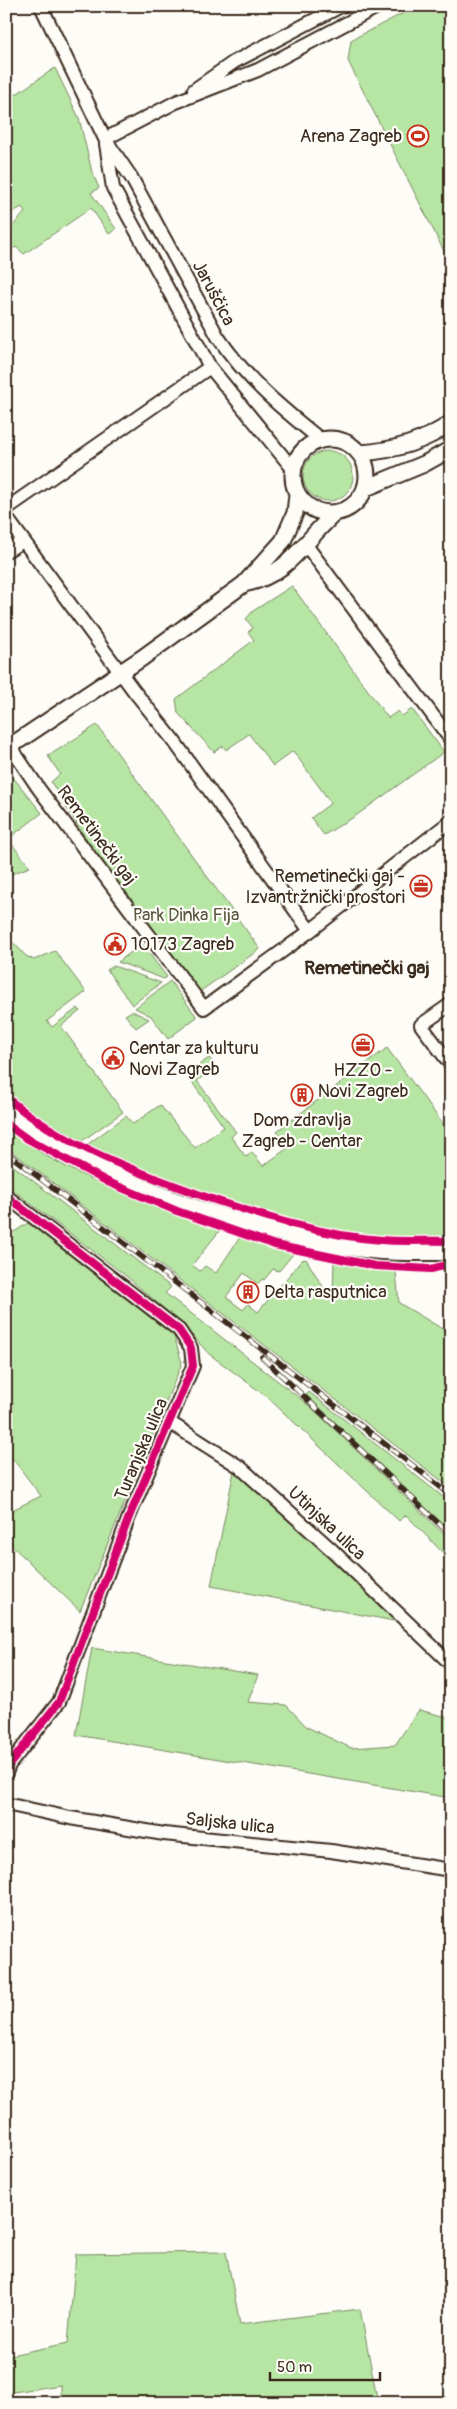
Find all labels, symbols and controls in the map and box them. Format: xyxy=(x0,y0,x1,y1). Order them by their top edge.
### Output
sports icon: Arena Zagreb xyxy=(406,124,430,148)
place label: Arena Zagreb xyxy=(300,125,402,148)
street label: Jaruščica xyxy=(187,257,240,330)
street label: Remetinečki gaj xyxy=(52,781,142,890)
place label: Remetinečki gaj - Izvantržnički prostori xyxy=(245,865,405,909)
office icon: Remetinečki gaj - Izvantržnički prostori xyxy=(409,874,433,898)
park label: Park Dinka Fija xyxy=(133,904,239,927)
public building icon: 10173 Zagreb xyxy=(103,932,127,956)
place label: 10173 Zagreb xyxy=(131,933,234,956)
district label: Remetinečki gaj xyxy=(304,956,430,980)
office icon: HZZO - Novi Zagreb xyxy=(351,1033,375,1057)
place label: Centar za kulturu Novi Zagreb xyxy=(129,1037,259,1081)
public building icon: Centar za kulturu Novi Zagreb xyxy=(101,1046,125,1070)
place label: HZZO - Novi Zagreb xyxy=(318,1059,408,1103)
building icon: Dom zdravlja Zagreb - Centar xyxy=(290,1083,314,1107)
place label: Dom zdravlja Zagreb - Centar xyxy=(242,1109,363,1153)
building icon: Delta rasputnica xyxy=(236,1280,260,1304)
place label: Delta rasputnica xyxy=(264,1281,387,1304)
street label: Turanjska ulica xyxy=(110,1395,173,1504)
street label: Utinjska ulica xyxy=(283,1481,370,1565)
street label: Saljska ulica xyxy=(184,1807,275,1840)
scale bar xyxy=(270,2349,380,2381)
text: 50 m xyxy=(277,2358,312,2377)

